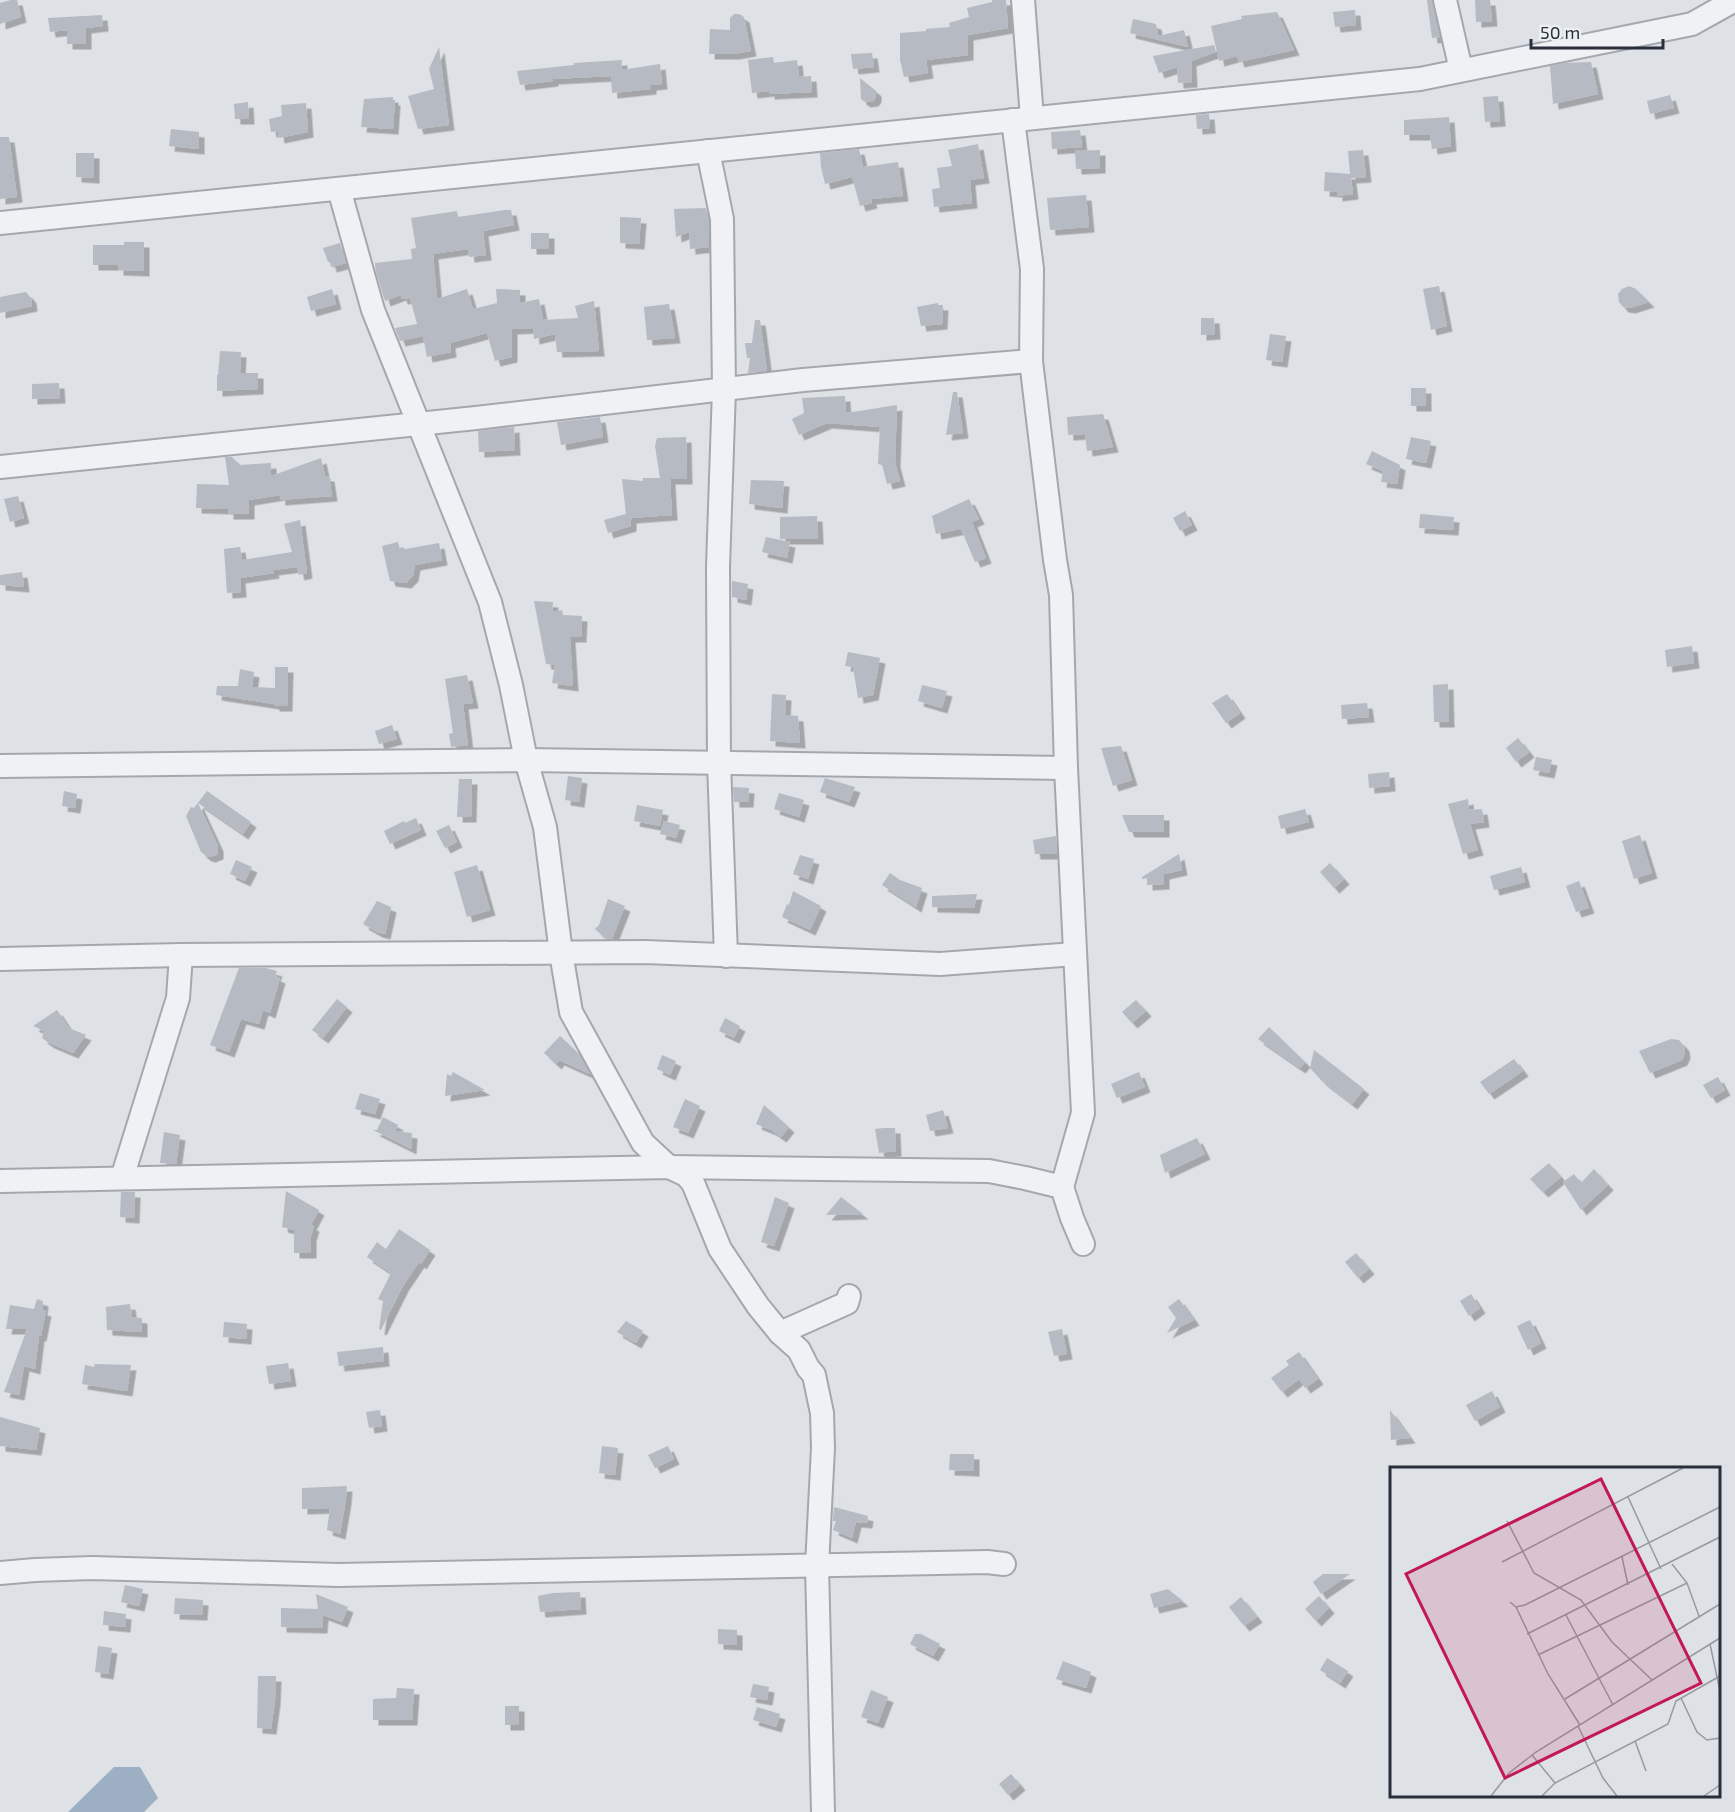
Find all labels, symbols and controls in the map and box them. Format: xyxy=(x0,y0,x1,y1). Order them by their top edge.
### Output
scale bar xyxy=(1531,12,1663,50)
text: 50 m xyxy=(1540,21,1580,43)
inset map xyxy=(1390,1467,1720,1797)

